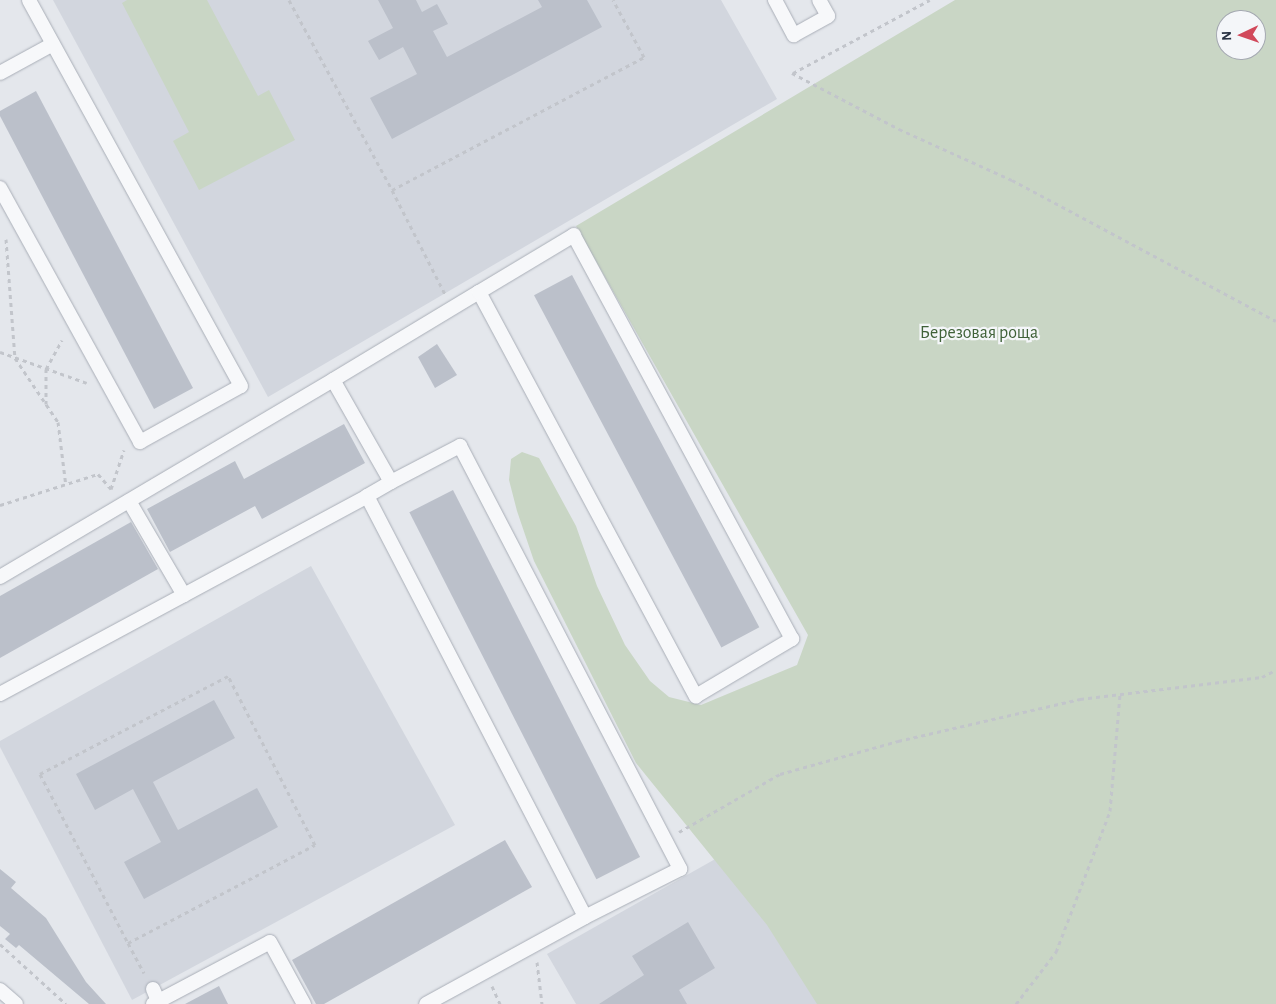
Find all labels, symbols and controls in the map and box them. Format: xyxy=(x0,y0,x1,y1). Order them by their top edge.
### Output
north arrow xyxy=(1216,10,1266,60)
text: N xyxy=(1220,31,1234,41)
park label: Березовая роща xyxy=(920,322,1038,344)

